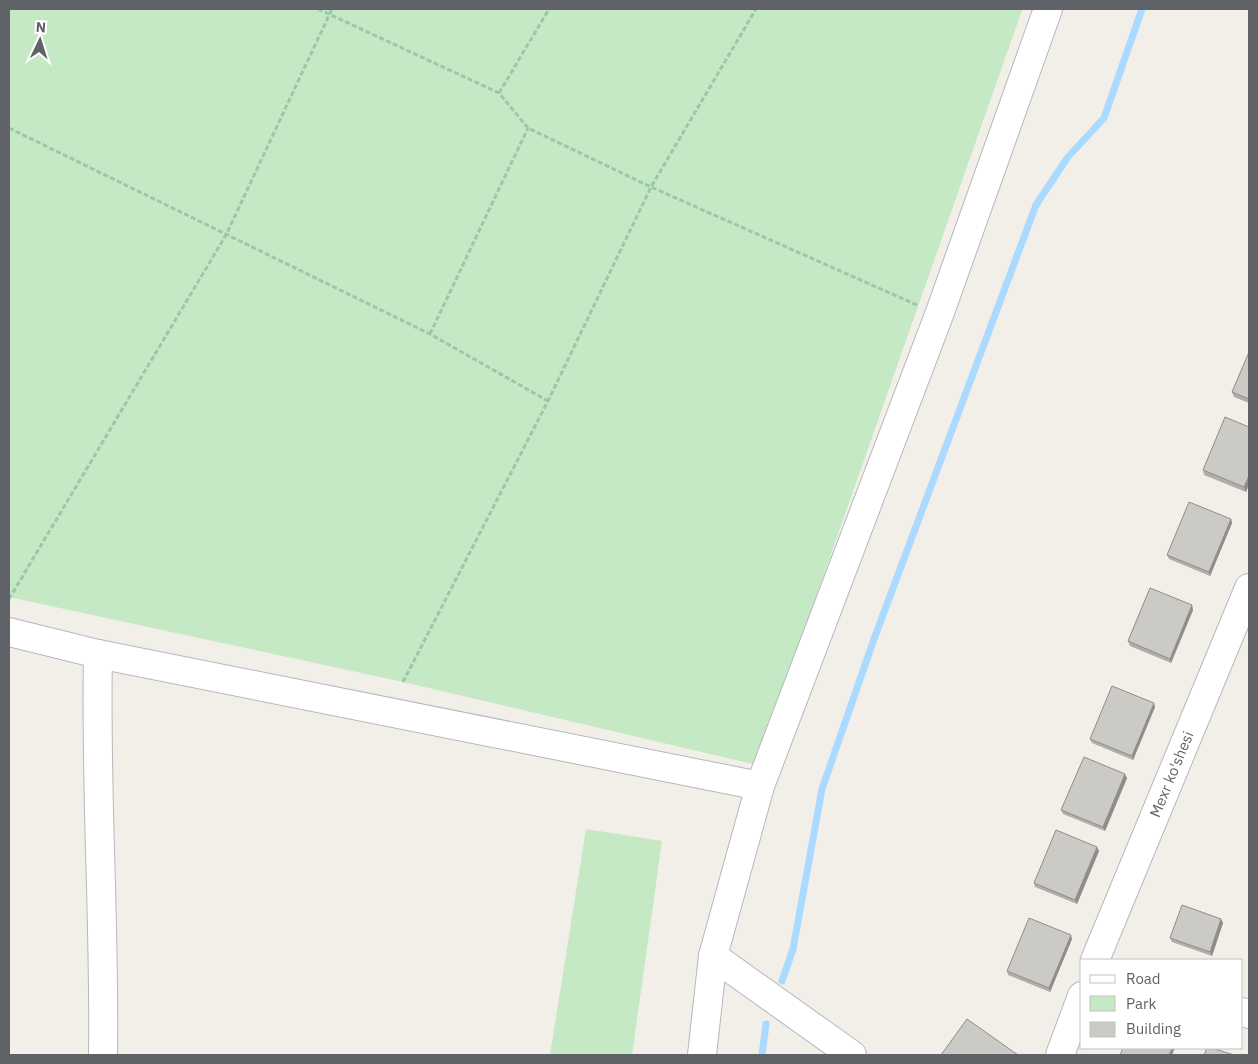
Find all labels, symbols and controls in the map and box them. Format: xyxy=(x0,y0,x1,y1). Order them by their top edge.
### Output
north arrow xyxy=(15,15,65,65)
text: N xyxy=(35,18,47,36)
street label: Mexr ko'shesi xyxy=(1145,728,1198,820)
legend xyxy=(1080,959,1243,1049)
text: Road xyxy=(1126,969,1161,988)
text: Park xyxy=(1126,994,1156,1013)
text: Building xyxy=(1126,1019,1181,1038)

